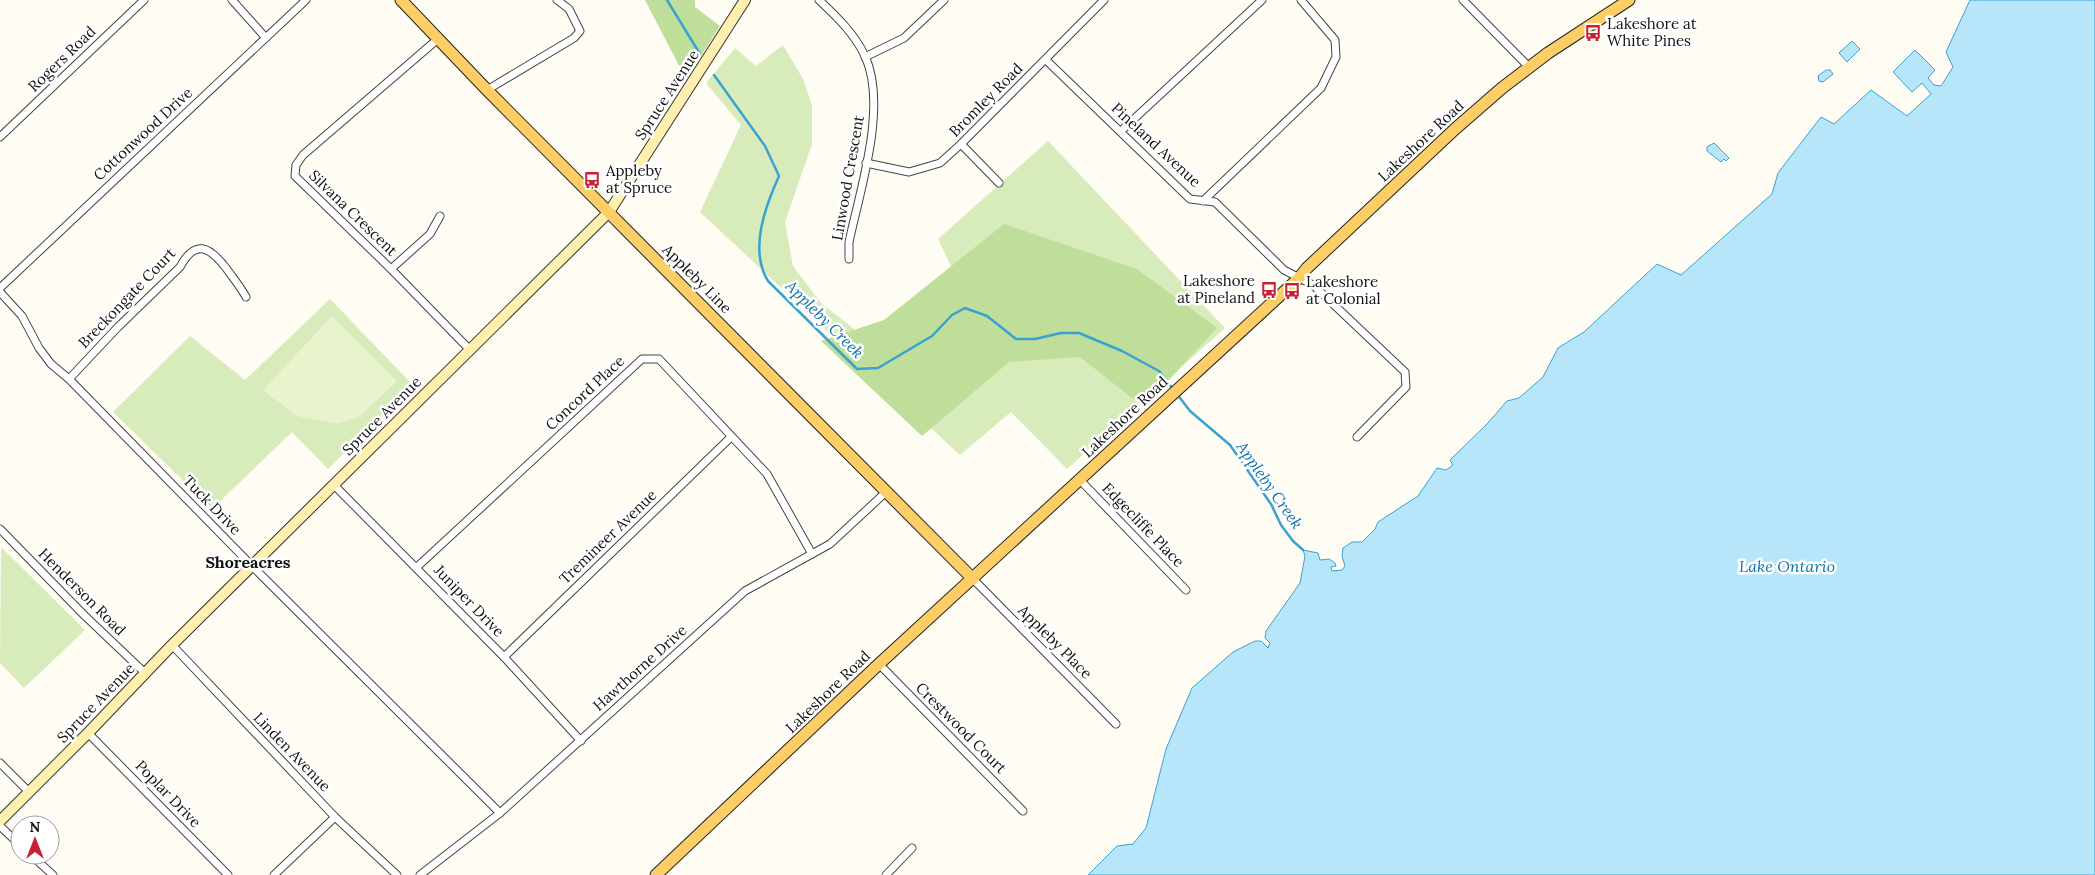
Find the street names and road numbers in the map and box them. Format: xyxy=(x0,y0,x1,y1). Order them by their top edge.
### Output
street label: Rogers Road xyxy=(24,22,99,96)
street label: Spruce Avenue xyxy=(630,46,703,143)
street label: Bromley Road xyxy=(945,59,1027,141)
street label: Cottonwood Drive xyxy=(89,83,196,184)
street label: Lakeshore Road xyxy=(1374,96,1468,185)
street label: Pineland Avenue xyxy=(1108,98,1205,191)
street label: Linwood Crescent xyxy=(827,114,868,242)
street label: Silvana Crescent xyxy=(305,166,402,260)
street label: Appleby Line xyxy=(658,239,736,317)
street label: Breckongate Court xyxy=(74,243,179,352)
street label: Concord Place xyxy=(541,351,628,434)
street label: Spruce Avenue xyxy=(338,372,425,459)
street label: Lakeshore Road xyxy=(1078,372,1172,461)
street label: Tuck Drive xyxy=(179,471,246,539)
street label: Edgecliffe Place xyxy=(1098,478,1188,571)
street label: Tremineer Avenue xyxy=(555,485,660,588)
street label: Henderson Road xyxy=(35,544,130,639)
street label: Juniper Drive xyxy=(430,560,508,641)
street label: Appleby Place xyxy=(1014,600,1096,683)
street label: Hawthorne Drive xyxy=(589,620,691,715)
street label: Lakeshore Road xyxy=(781,646,874,737)
street label: Spruce Avenue xyxy=(53,659,138,747)
street label: Crestwood Court xyxy=(912,678,1011,777)
street label: Linden Avenue xyxy=(250,708,335,795)
street label: Poplar Drive xyxy=(131,756,205,831)

